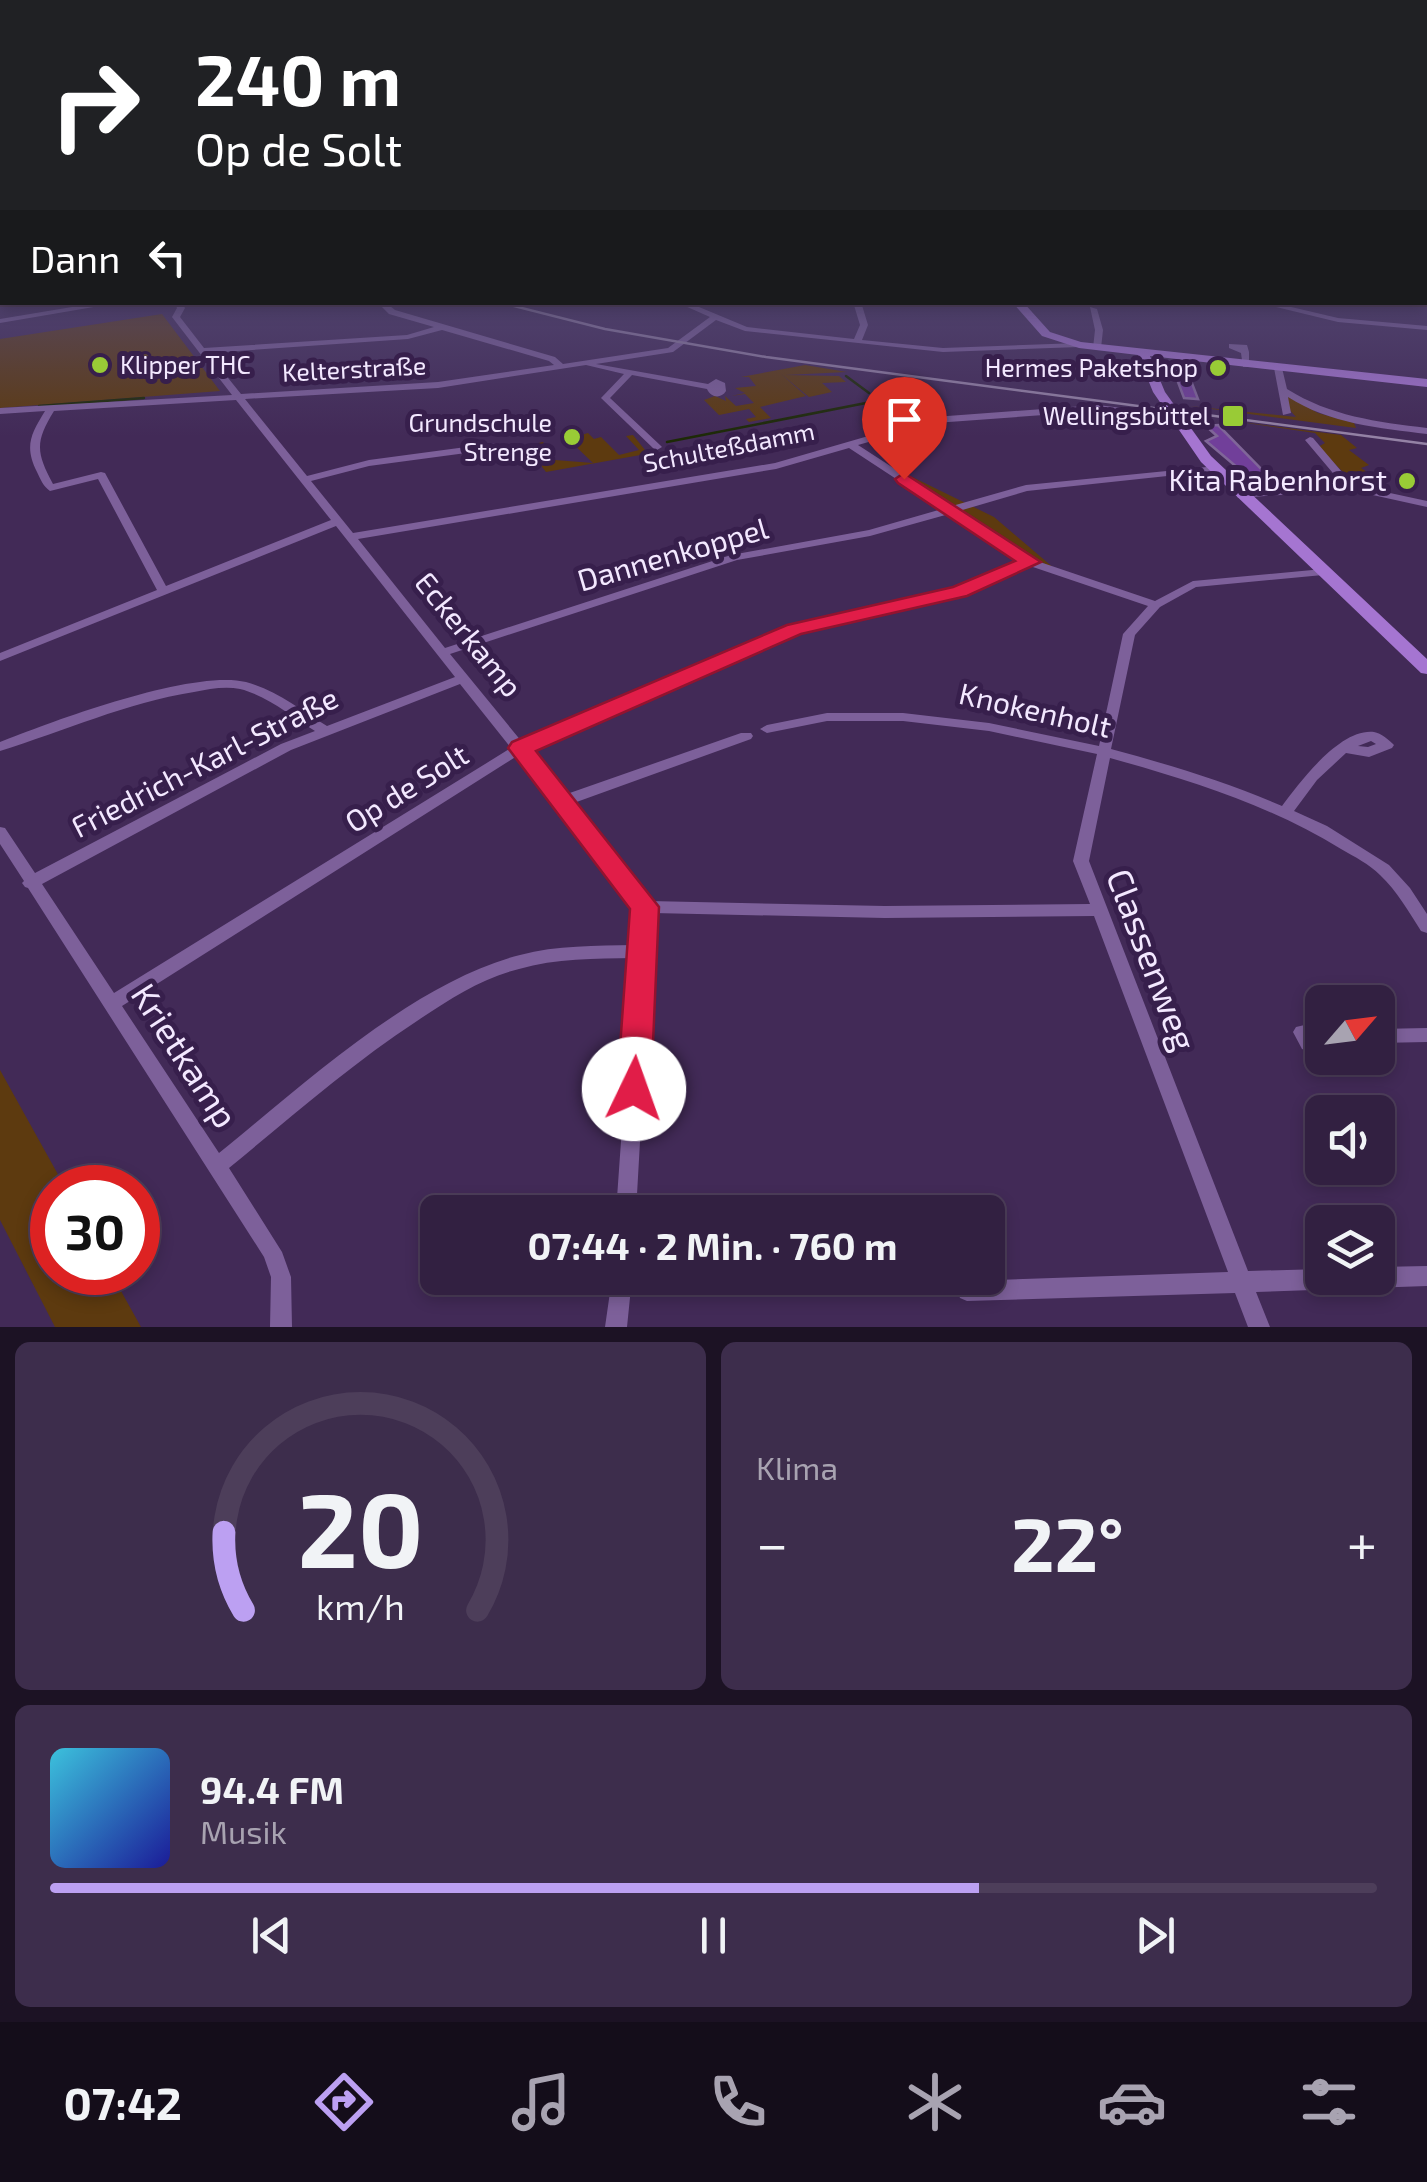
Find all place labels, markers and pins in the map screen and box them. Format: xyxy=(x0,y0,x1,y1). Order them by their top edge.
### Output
place label: Klipper THC xyxy=(120,349,251,379)
place label: Hermes Paketshop xyxy=(985,352,1198,382)
marker: Klipper THC xyxy=(89,354,111,376)
marker: Hermes Paketshop xyxy=(1207,357,1229,379)
pin xyxy=(862,377,947,480)
place label: Wellingsbüttel xyxy=(1043,400,1211,430)
marker: Wellingsbüttel xyxy=(1220,403,1246,429)
place label: Grundschule Strenge xyxy=(409,407,552,466)
marker: Grundschule Strenge xyxy=(561,426,583,448)
place label: Kita Rabenhorst xyxy=(1168,461,1387,497)
marker: Kita Rabenhorst xyxy=(1396,470,1418,492)

